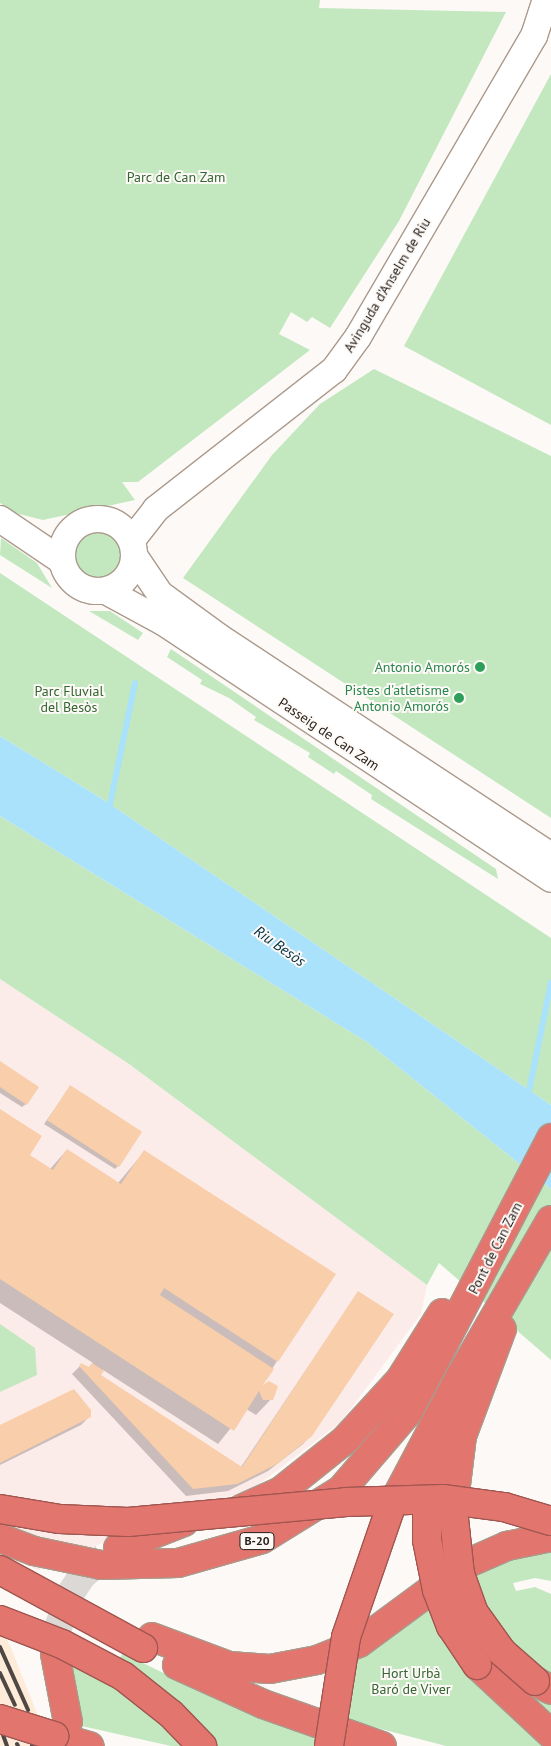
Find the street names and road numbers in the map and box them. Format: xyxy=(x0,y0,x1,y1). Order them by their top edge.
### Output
street label: Avinguda d'Anselm de Riu xyxy=(340,215,434,355)
street label: Passeig de Can Zam xyxy=(275,694,383,774)
street label: Pont de Can Zam xyxy=(465,1199,525,1297)
road number: B-20 xyxy=(238,1532,276,1550)

